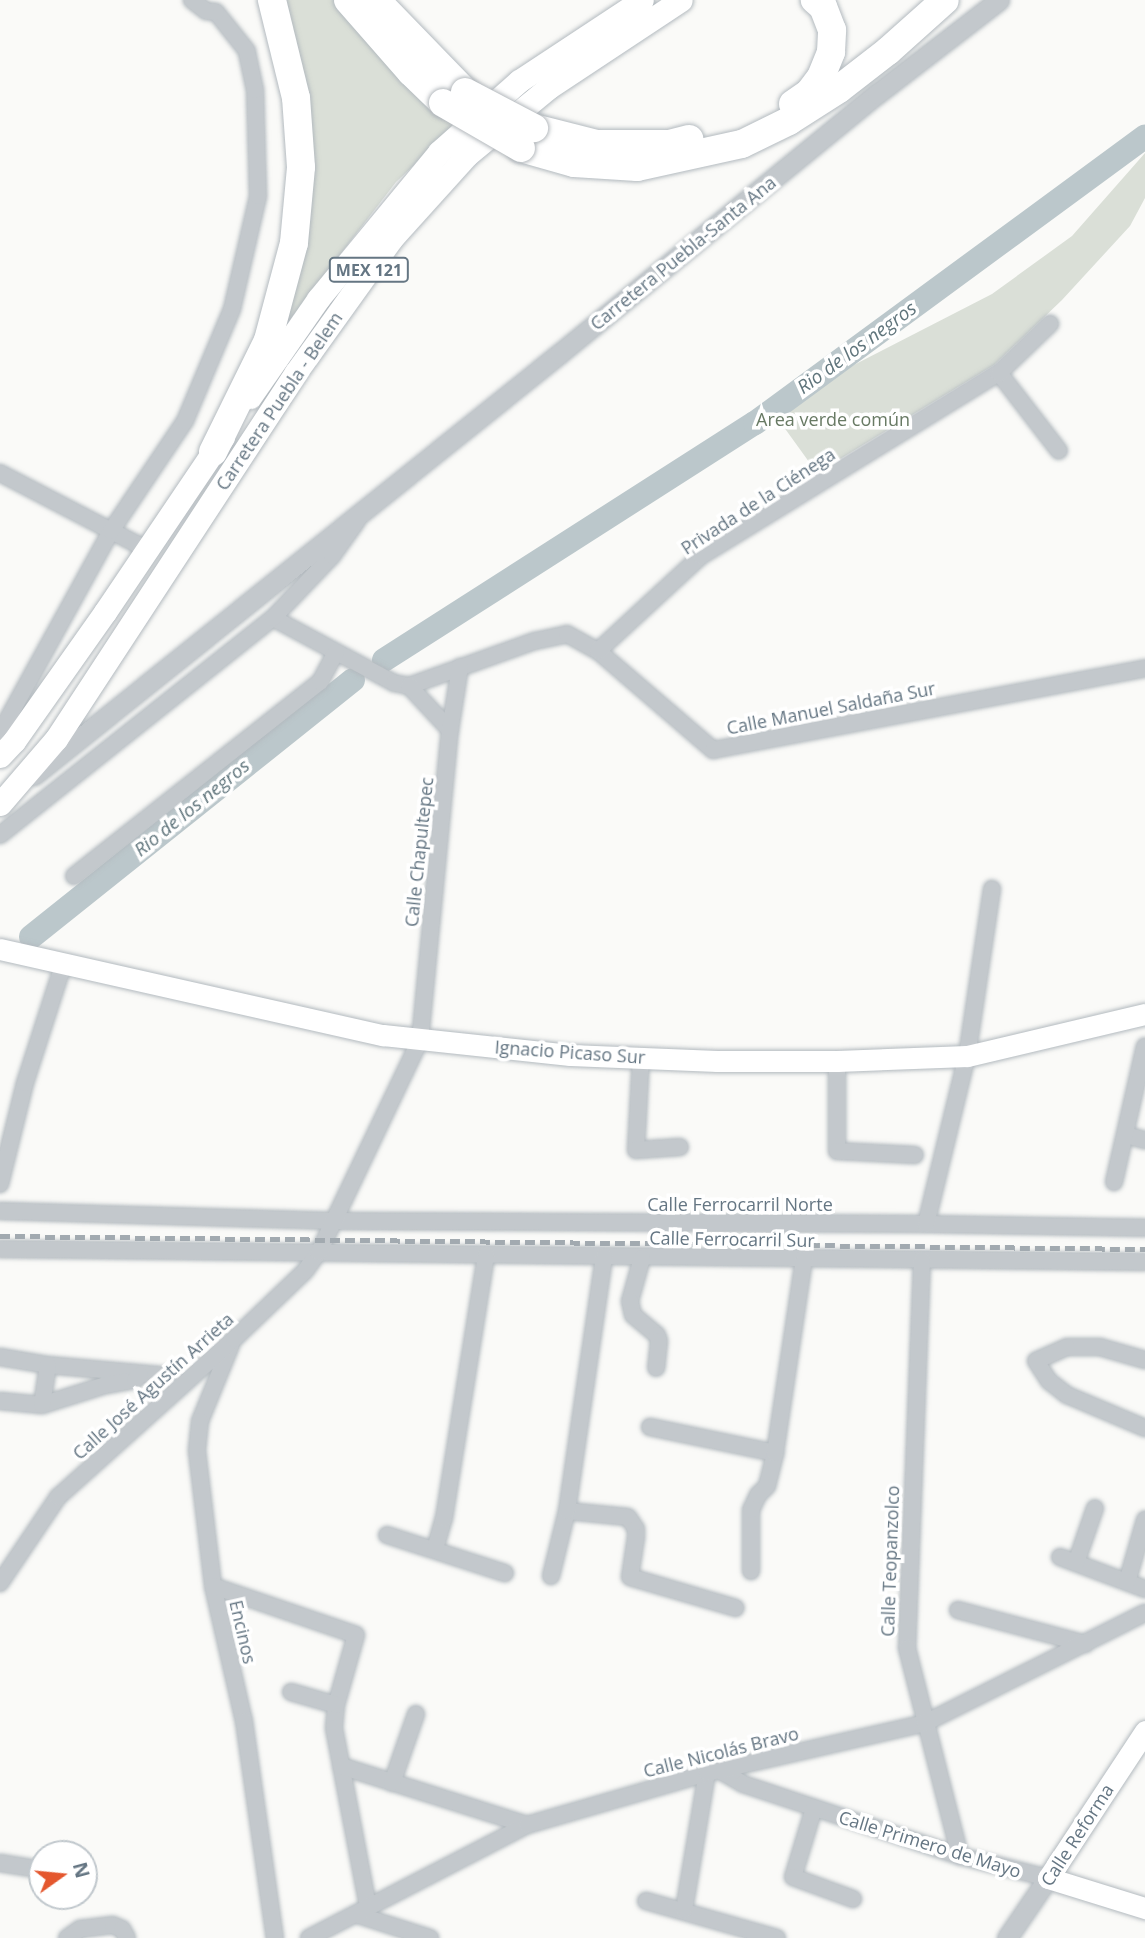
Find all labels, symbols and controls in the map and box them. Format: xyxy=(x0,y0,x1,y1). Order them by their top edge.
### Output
street label: Carretera Puebla-Santa Ana xyxy=(586,171,780,335)
road number: MEX 121 xyxy=(329,258,409,282)
water label: Rio de los negros xyxy=(793,297,921,399)
street label: Carretera Puebla - Belem xyxy=(211,308,347,494)
park label: Area verde común xyxy=(756,408,910,430)
street label: Privada de la Ciénega xyxy=(677,443,839,559)
street label: Calle Manuel Saldaña Sur xyxy=(725,677,937,739)
water label: Rio de los negros xyxy=(130,754,254,862)
street label: Calle Chapultepec xyxy=(400,776,438,928)
street label: Ignacio Picaso Sur xyxy=(494,1036,646,1068)
street label: Calle Ferrocarril Norte xyxy=(647,1193,833,1215)
street label: Calle Ferrocarril Sur xyxy=(649,1227,815,1251)
street label: Calle José Agustín Arrieta xyxy=(68,1308,238,1464)
street label: Calle Teopanzolco xyxy=(877,1485,903,1637)
street label: Encinos xyxy=(225,1598,261,1666)
street label: Calle Nicolás Bravo xyxy=(641,1722,801,1782)
street label: Calle Reforma xyxy=(1036,1780,1118,1890)
street label: Calle Primero de Mayo xyxy=(836,1806,1024,1882)
north arrow xyxy=(28,1840,98,1910)
text: N xyxy=(67,1859,96,1881)

